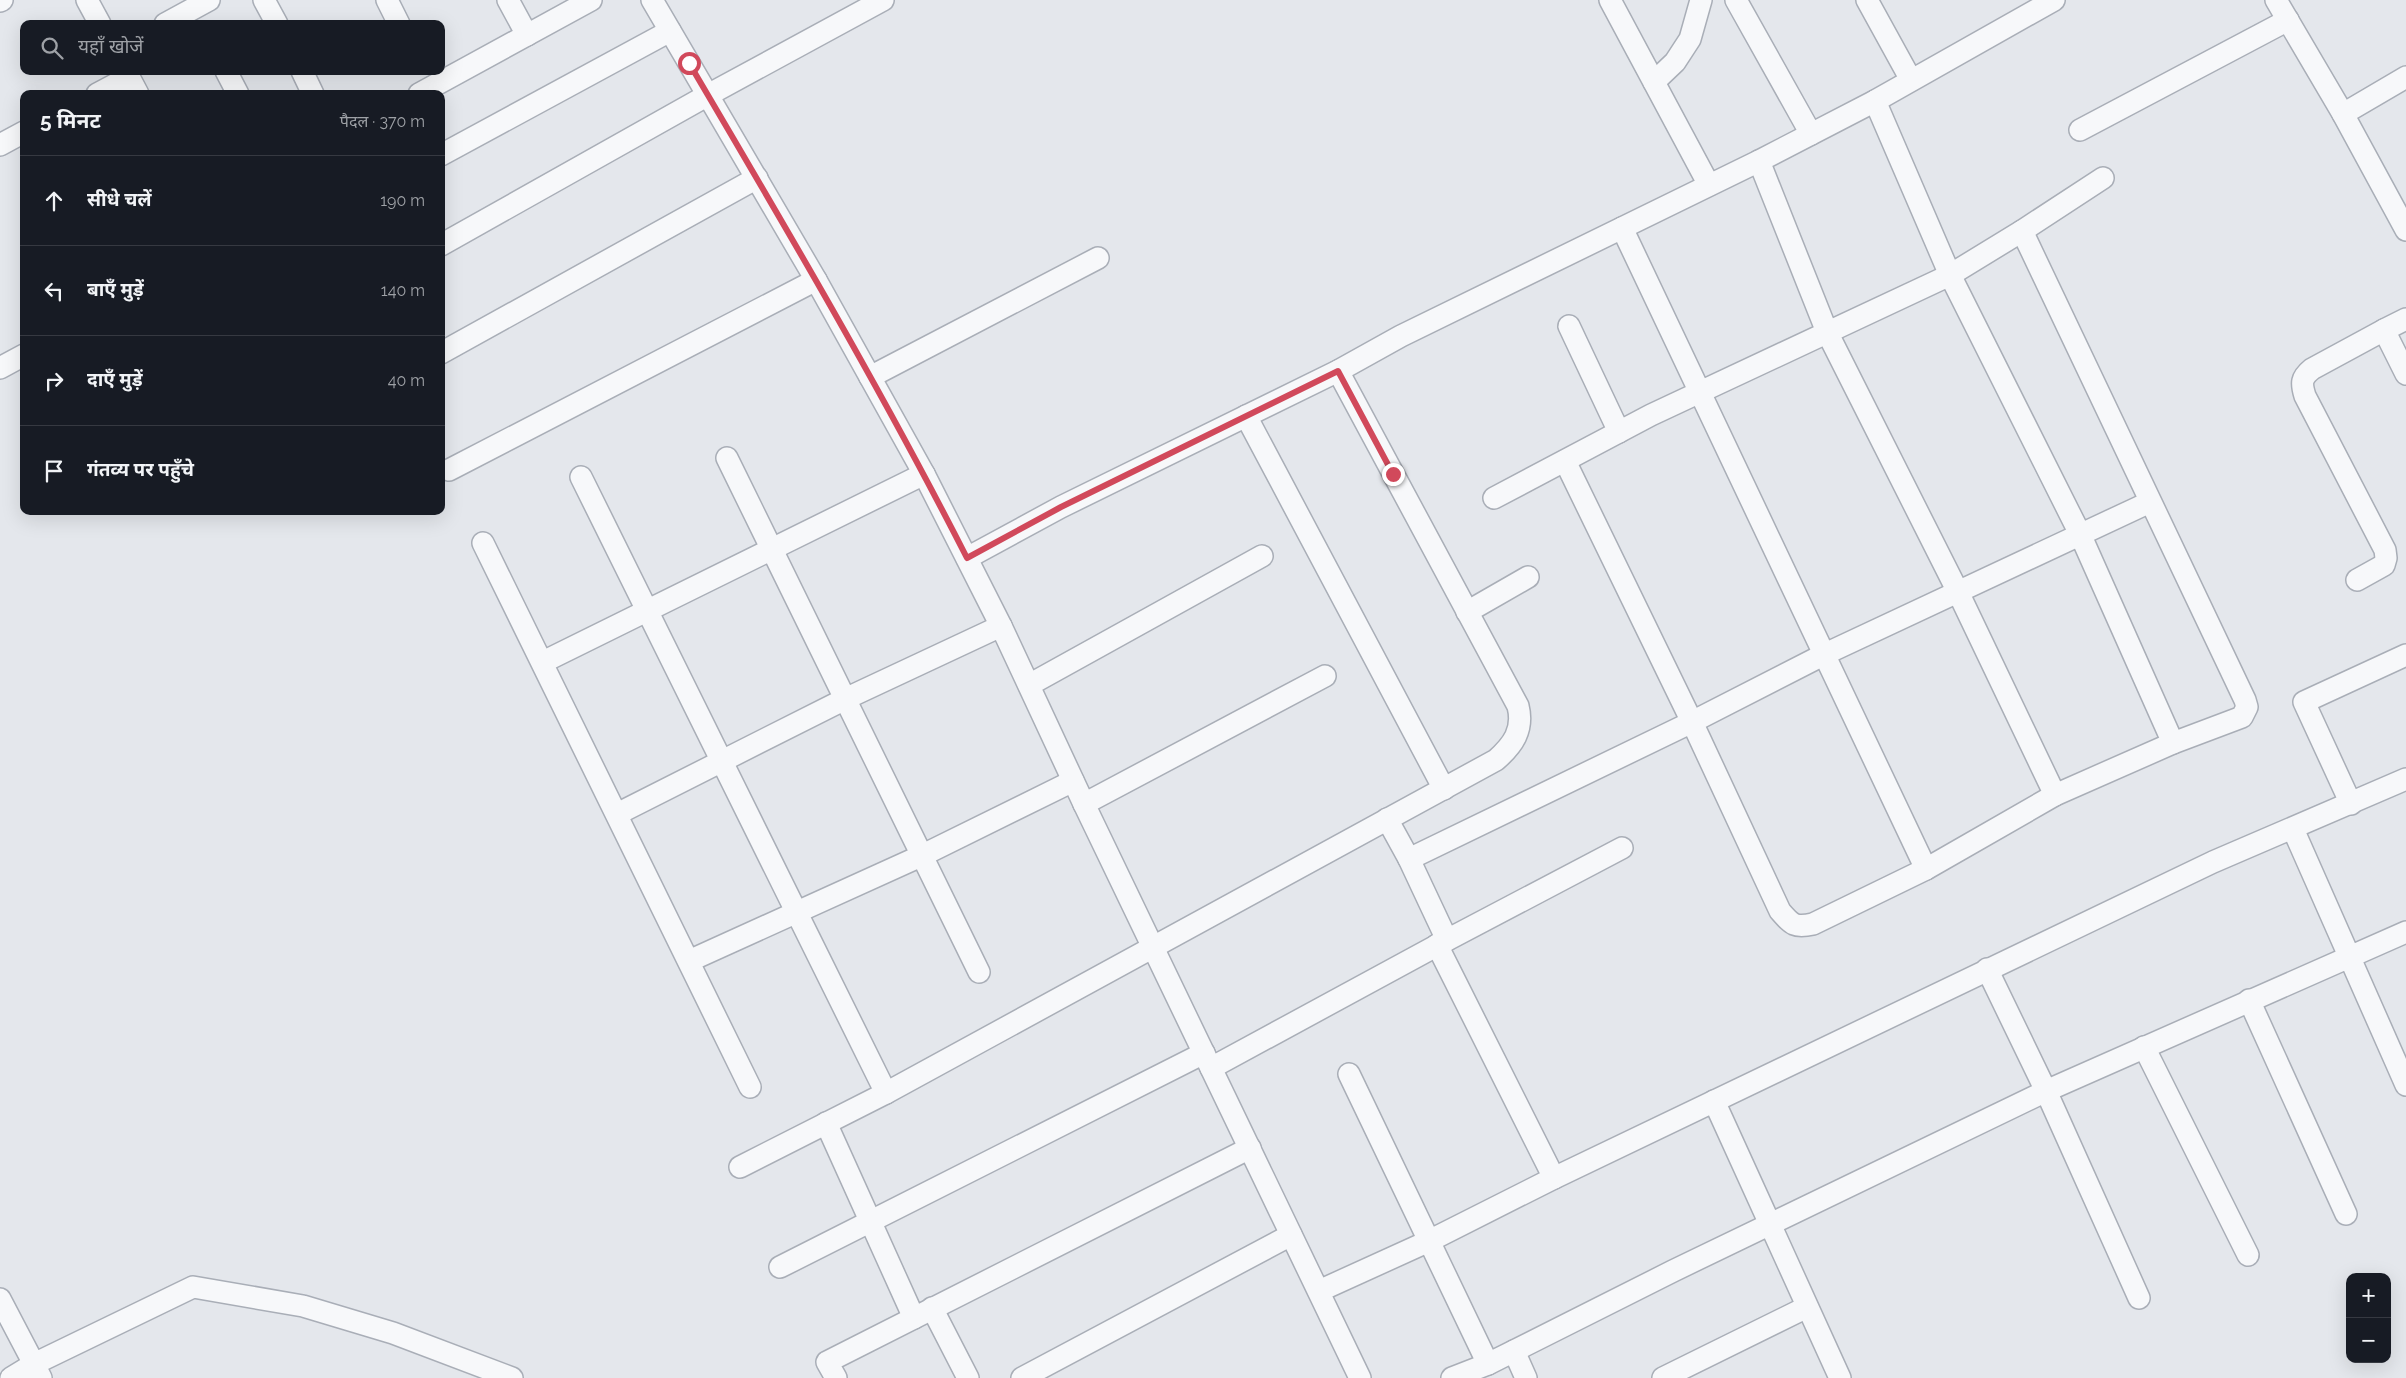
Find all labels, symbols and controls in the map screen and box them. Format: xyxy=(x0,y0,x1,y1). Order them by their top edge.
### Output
search box xyxy=(20,20,445,75)
icon: search xyxy=(38,34,66,62)
text: यहाँ खोजें xyxy=(78,35,143,57)
route start xyxy=(678,52,701,75)
text: 5 मिनट xyxy=(40,108,101,133)
text: पैदल · 370 m xyxy=(340,112,425,131)
icon: ahead xyxy=(40,187,68,215)
text: सीधे चलें xyxy=(87,188,151,210)
text: 190 m xyxy=(380,191,425,210)
icon: left xyxy=(40,277,68,305)
text: बाएँ मुड़ें xyxy=(87,278,144,300)
text: 140 m xyxy=(381,281,425,300)
icon: right xyxy=(40,367,68,395)
text: दाएँ मुड़ें xyxy=(87,368,143,390)
text: 40 m xyxy=(388,371,425,390)
icon: arrive xyxy=(40,457,68,485)
text: गंतव्य पर पहुँचे xyxy=(87,458,194,480)
route end xyxy=(1382,463,1405,486)
map controls xyxy=(2346,1273,2391,1363)
button: + xyxy=(2346,1273,2391,1318)
button: − xyxy=(2346,1318,2391,1363)

